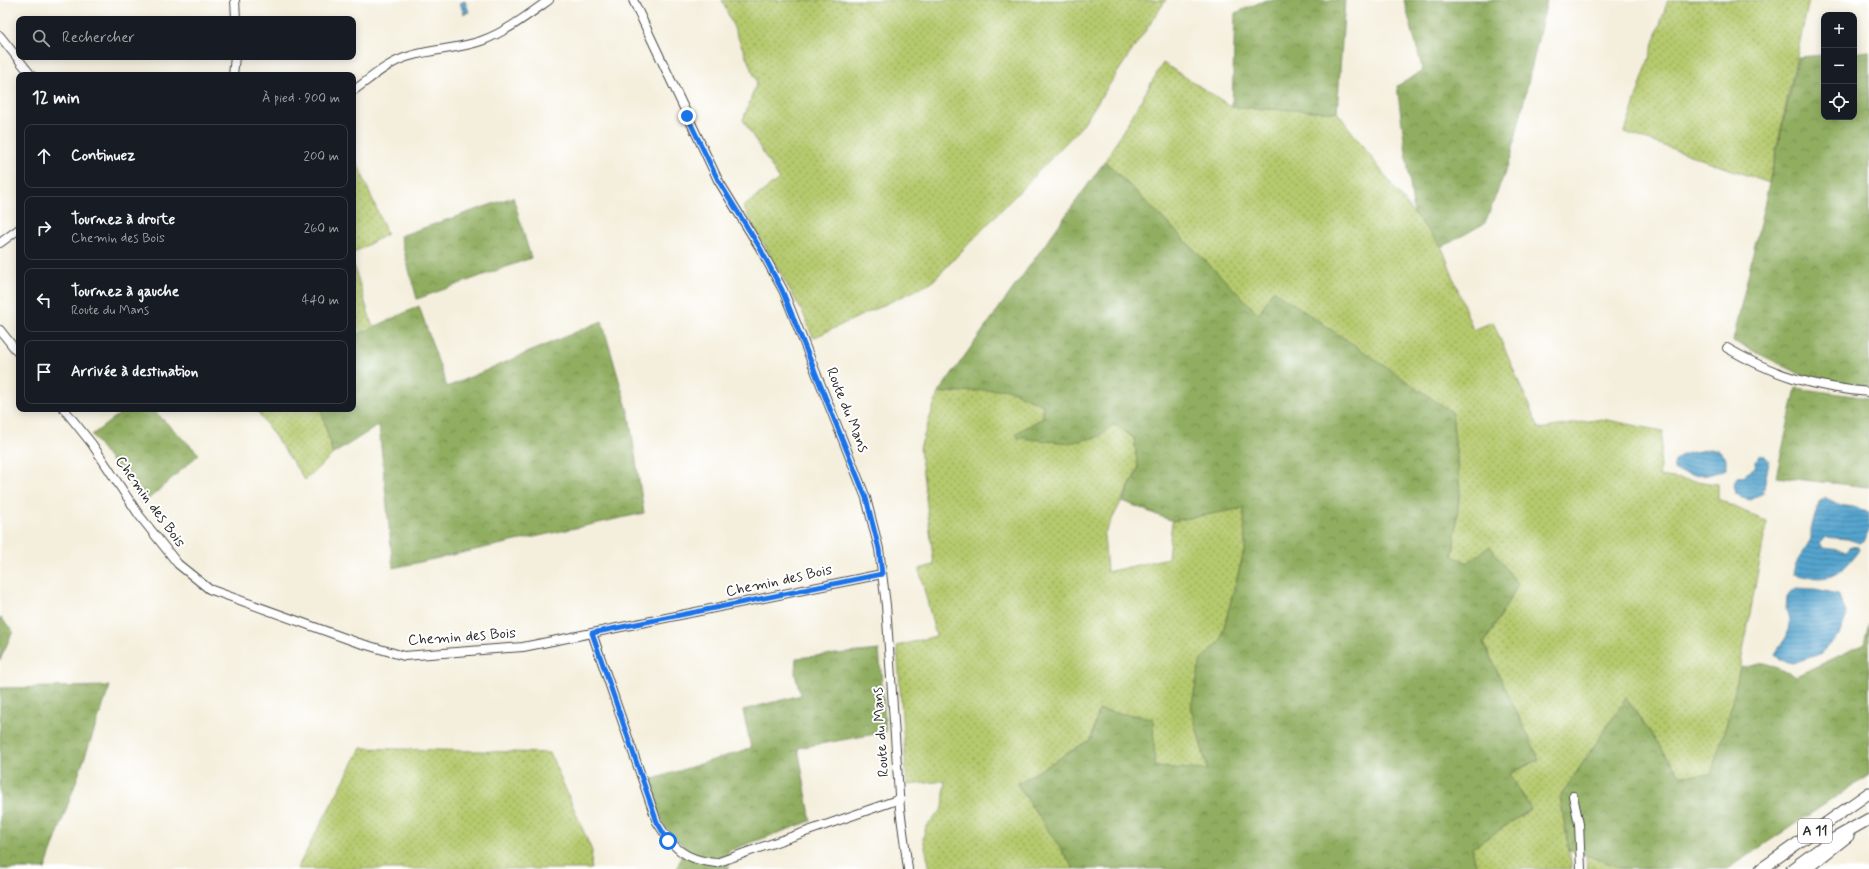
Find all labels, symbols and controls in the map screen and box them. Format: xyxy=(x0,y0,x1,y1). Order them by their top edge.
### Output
map controls xyxy=(1821,12,1857,120)
button: + xyxy=(1821,12,1857,48)
search box xyxy=(16,16,356,60)
icon: search xyxy=(30,27,52,49)
text: Rechercher xyxy=(62,28,135,48)
button: − xyxy=(1821,48,1857,84)
button: locate xyxy=(1821,84,1857,120)
text: 12 min xyxy=(32,87,80,109)
text: À pied · 900 m xyxy=(262,90,340,107)
route end xyxy=(678,107,696,125)
icon: ahead xyxy=(33,145,55,167)
text: Continuez xyxy=(71,146,135,166)
text: 200 m xyxy=(304,148,339,165)
text: Tournez à droite xyxy=(71,210,175,230)
icon: right xyxy=(33,217,55,239)
text: 260 m xyxy=(304,220,339,237)
text: Chemin des Bois xyxy=(71,230,165,247)
text: Tournez à gauche xyxy=(71,282,179,302)
icon: left xyxy=(33,289,55,311)
text: 440 m xyxy=(302,292,339,309)
text: Route du Mans xyxy=(71,302,149,319)
icon: arrive xyxy=(33,361,55,383)
text: Arrivée à destination xyxy=(71,362,198,382)
street label: Route du Mans xyxy=(821,364,873,456)
street label: Chemin des Bois xyxy=(110,452,190,552)
street label: Chemin des Bois xyxy=(724,560,834,602)
street label: Chemin des Bois xyxy=(407,623,517,651)
street label: Route du Mans xyxy=(868,686,894,778)
road number: A 11 xyxy=(1798,819,1832,843)
route start xyxy=(659,832,677,850)

